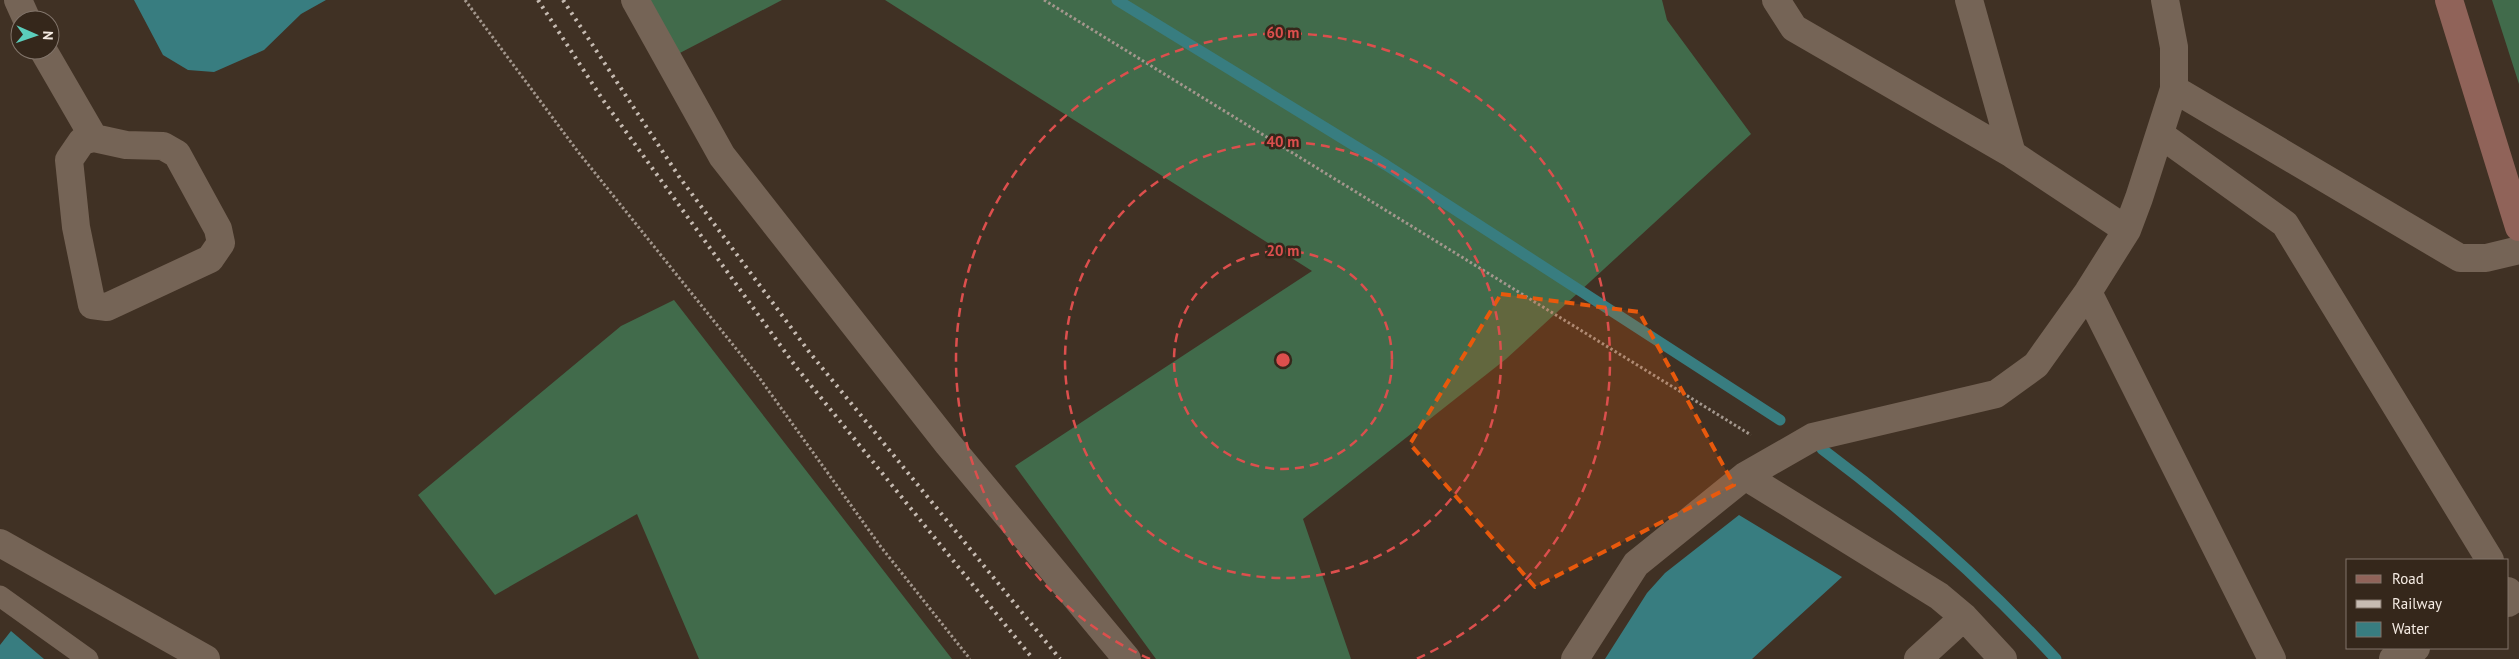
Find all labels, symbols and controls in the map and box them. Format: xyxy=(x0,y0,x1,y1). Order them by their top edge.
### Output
north arrow xyxy=(10,10,60,60)
text: 60 m xyxy=(1267,23,1299,42)
text: N xyxy=(39,31,57,40)
text: 40 m xyxy=(1267,132,1299,151)
text: 20 m xyxy=(1267,241,1299,260)
centre of rings xyxy=(1274,351,1292,369)
legend xyxy=(2346,559,2509,649)
text: Road xyxy=(2392,569,2424,588)
text: Railway xyxy=(2392,594,2442,613)
text: Water xyxy=(2392,619,2429,638)

